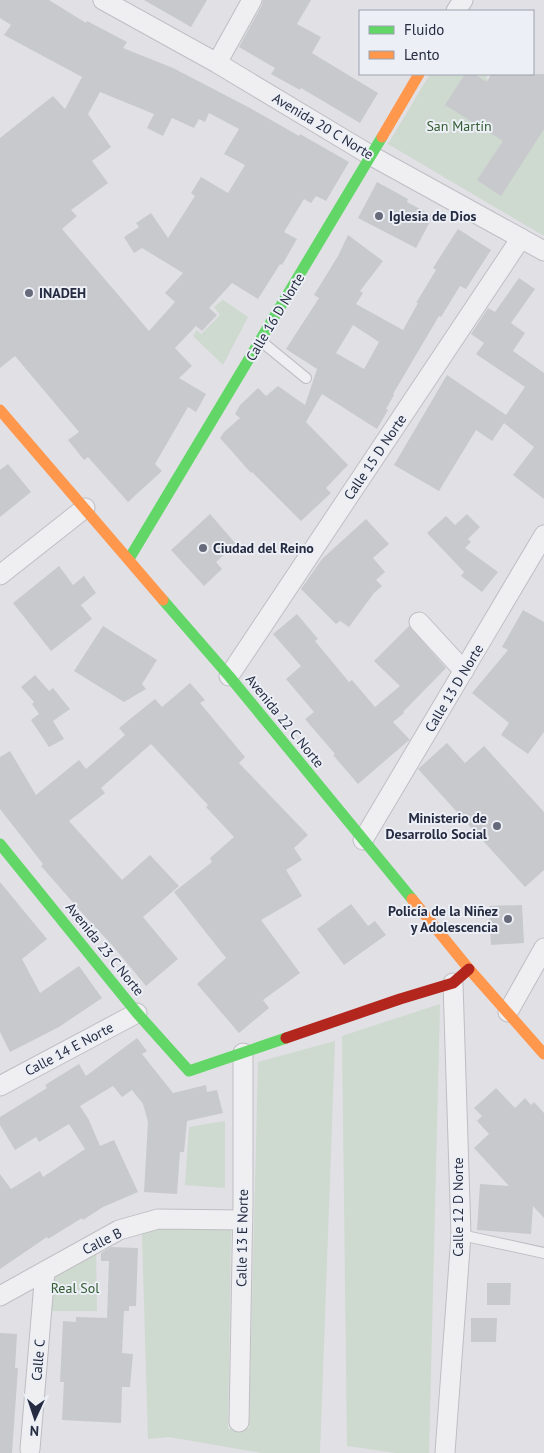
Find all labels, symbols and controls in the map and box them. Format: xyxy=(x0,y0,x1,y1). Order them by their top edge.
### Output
legend xyxy=(359,10,534,75)
text: Fluido xyxy=(404,20,444,39)
text: Lento xyxy=(404,45,440,64)
street label: Avenida 20 C Norte xyxy=(269,89,377,163)
park label: San Martín xyxy=(426,117,492,135)
place label: Iglesia de Dios xyxy=(389,207,476,225)
marker: Iglesia de Dios xyxy=(373,210,385,222)
street label: Calle 16 D Norte xyxy=(242,270,308,364)
place label: INADEH xyxy=(39,284,86,302)
marker: INADEH xyxy=(23,287,35,299)
street label: Calle 15 D Norte xyxy=(340,411,410,503)
place label: Ciudad del Reino xyxy=(213,539,314,557)
marker: Ciudad del Reino xyxy=(197,542,209,554)
street label: Calle 13 D Norte xyxy=(421,641,487,735)
street label: Avenida 22 C Norte xyxy=(242,671,328,771)
place label: Ministerio de Desarrollo Social xyxy=(386,809,488,843)
marker: Ministerio de Desarrollo Social xyxy=(491,820,503,832)
street label: Avenida 23 C Norte xyxy=(62,899,148,999)
place label: Policía de la Niñez y Adolescencia xyxy=(388,902,498,936)
marker: Policía de la Niñez y Adolescencia xyxy=(502,913,514,925)
street label: Calle 14 E Norte xyxy=(22,1018,116,1080)
street label: Calle 12 D Norte xyxy=(449,1157,467,1257)
street label: Calle 13 E Norte xyxy=(232,1189,252,1287)
street label: Calle B xyxy=(79,1223,125,1259)
park label: Real Sol xyxy=(51,1279,99,1297)
street label: Calle C xyxy=(27,1338,49,1382)
north arrow xyxy=(10,1393,60,1443)
text: N xyxy=(29,1422,39,1440)

